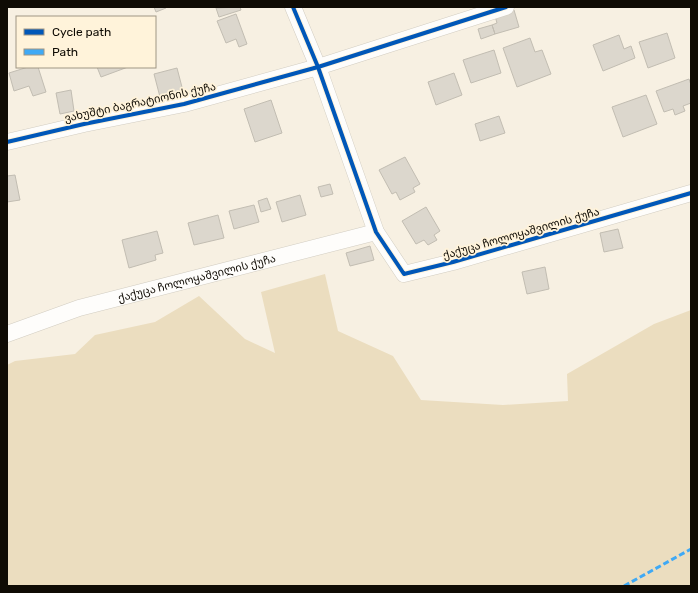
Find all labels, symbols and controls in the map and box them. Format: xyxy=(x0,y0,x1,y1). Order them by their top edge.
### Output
legend xyxy=(16,16,156,68)
text: Cycle path xyxy=(52,25,111,39)
text: Path xyxy=(52,45,78,59)
street label: ვახუშტი ბაგრატიონის ქუჩა xyxy=(63,80,217,125)
street label: ქაქუცა ჩოლოყაშვილის ქუჩა xyxy=(441,205,601,262)
street label: ქაქუცა ჩოლოყაშვილის ქუჩა xyxy=(116,252,277,305)

